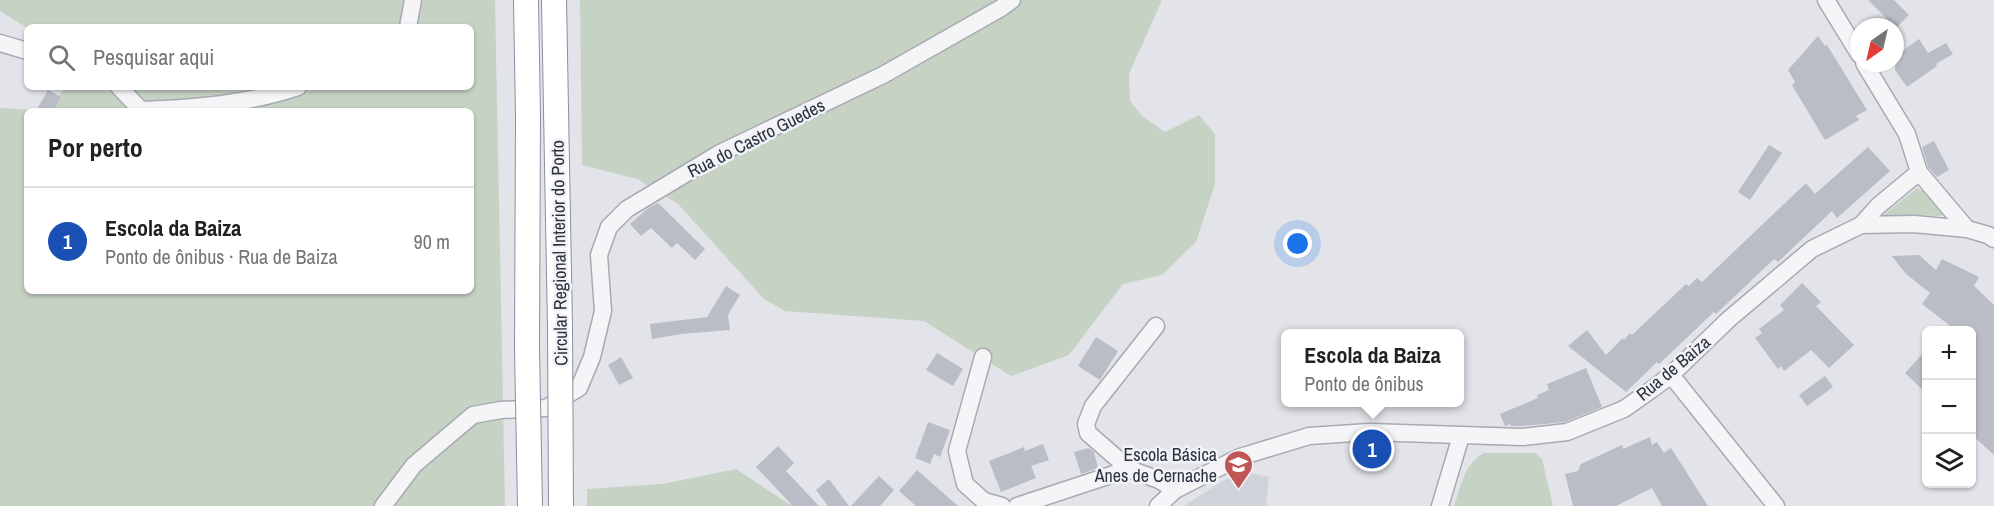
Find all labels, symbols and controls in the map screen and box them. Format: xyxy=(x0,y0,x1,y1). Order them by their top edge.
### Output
north arrow xyxy=(1850,18,1904,72)
search box xyxy=(24,24,474,90)
icon: search xyxy=(45,41,78,74)
text: Pesquisar aqui xyxy=(93,42,214,72)
street label: Rua do Castro Guedes xyxy=(683,93,829,183)
text: Por perto xyxy=(48,130,143,165)
street label: Circular Regional Interior do Porto xyxy=(545,140,573,366)
text: Escola da Baiza xyxy=(105,213,241,243)
text: 1 xyxy=(63,228,72,255)
text: 90 m xyxy=(414,228,450,255)
your location xyxy=(1283,229,1312,258)
text: Ponto de ônibus · Rua de Baiza xyxy=(105,243,338,270)
map controls xyxy=(1922,326,1976,488)
button: + xyxy=(1922,326,1976,380)
popup xyxy=(1281,329,1464,407)
street label: Rua de Baiza xyxy=(1631,330,1715,406)
text: Escola da Baiza xyxy=(1304,340,1441,370)
text: Ponto de ônibus xyxy=(1304,370,1424,397)
button: − xyxy=(1922,380,1976,434)
pin: 1 xyxy=(1352,426,1392,472)
button: layers xyxy=(1922,434,1976,488)
place label: Escola Básica Anes de Cernache xyxy=(1094,442,1217,488)
school or university icon: Escola Básica Anes de Cernache xyxy=(1222,448,1254,490)

